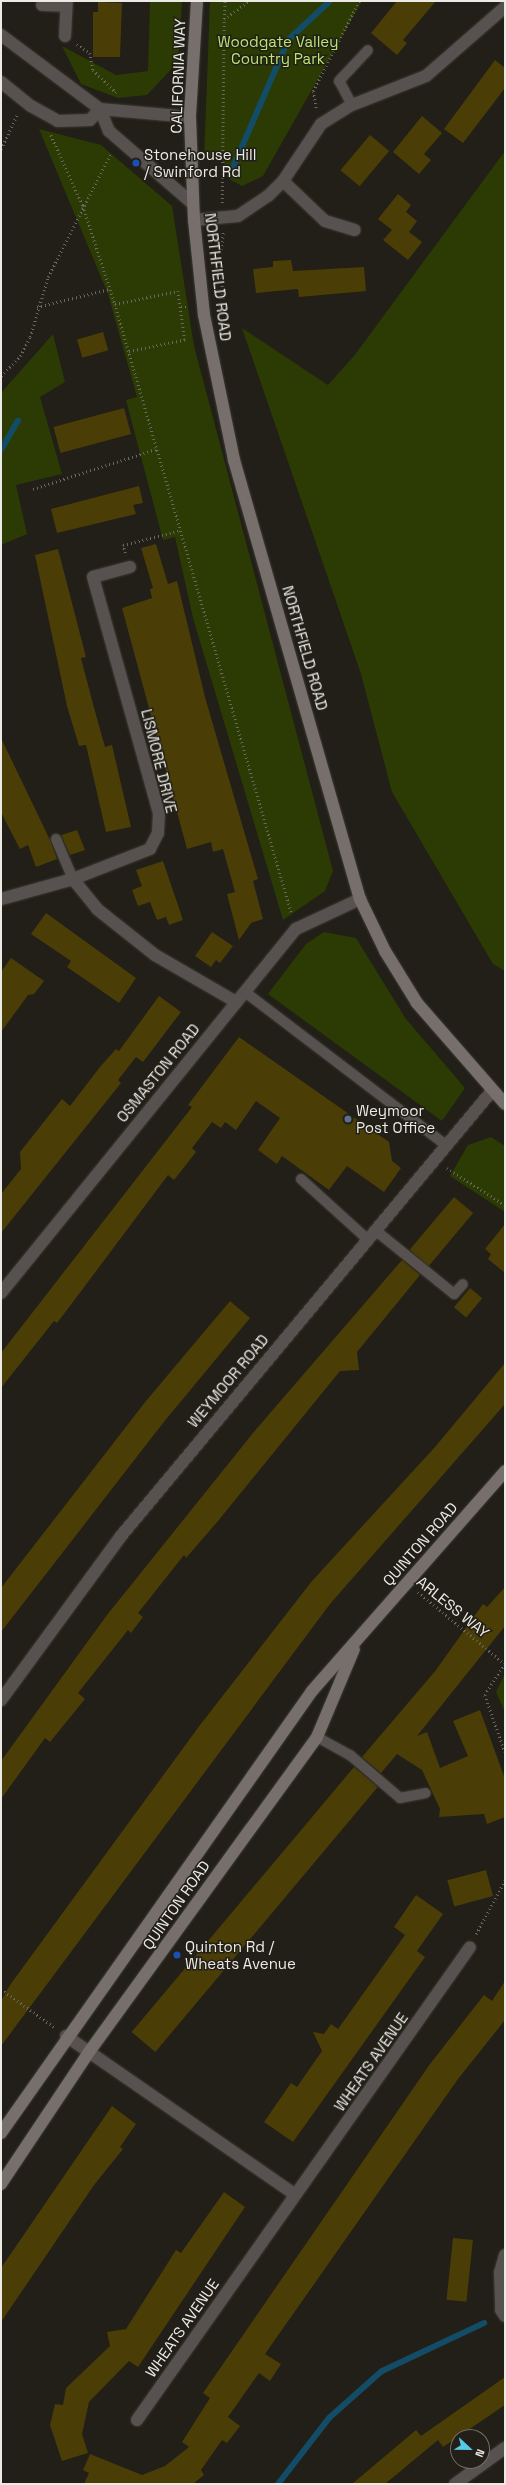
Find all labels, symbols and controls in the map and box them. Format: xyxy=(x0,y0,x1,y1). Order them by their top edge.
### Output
street label: CALIFORNIA WAY xyxy=(167,18,189,134)
park label: Woodgate Valley Country Park xyxy=(217,32,339,67)
place label: Stonehouse Hill / Swinford Rd xyxy=(144,145,256,180)
marker: Stonehouse Hill / Swinford Rd xyxy=(131,158,141,168)
street label: NORTHFIELD ROAD xyxy=(201,212,235,342)
street label: NORTHFIELD ROAD xyxy=(279,584,331,712)
street label: LISMORE DRIVE xyxy=(137,707,181,815)
street label: OSMASTON ROAD xyxy=(113,1020,203,1126)
place label: Weymoor Post Office xyxy=(356,1101,435,1136)
marker: Weymoor Post Office xyxy=(343,1114,353,1124)
street label: WEYMOOR ROAD xyxy=(184,1331,272,1431)
street label: QUINTON ROAD xyxy=(379,1499,461,1589)
street label: ARLESS WAY xyxy=(413,1572,493,1642)
street label: QUINTON ROAD xyxy=(139,1857,213,1953)
place label: Quinton Rd / Wheats Avenue xyxy=(185,1937,296,1972)
marker: Quinton Rd / Wheats Avenue xyxy=(172,1950,182,1960)
street label: WHEATS AVENUE xyxy=(330,2009,412,2115)
street label: WHEATS AVENUE xyxy=(141,2275,223,2381)
north arrow xyxy=(450,2429,490,2469)
text: N xyxy=(472,2447,488,2459)

